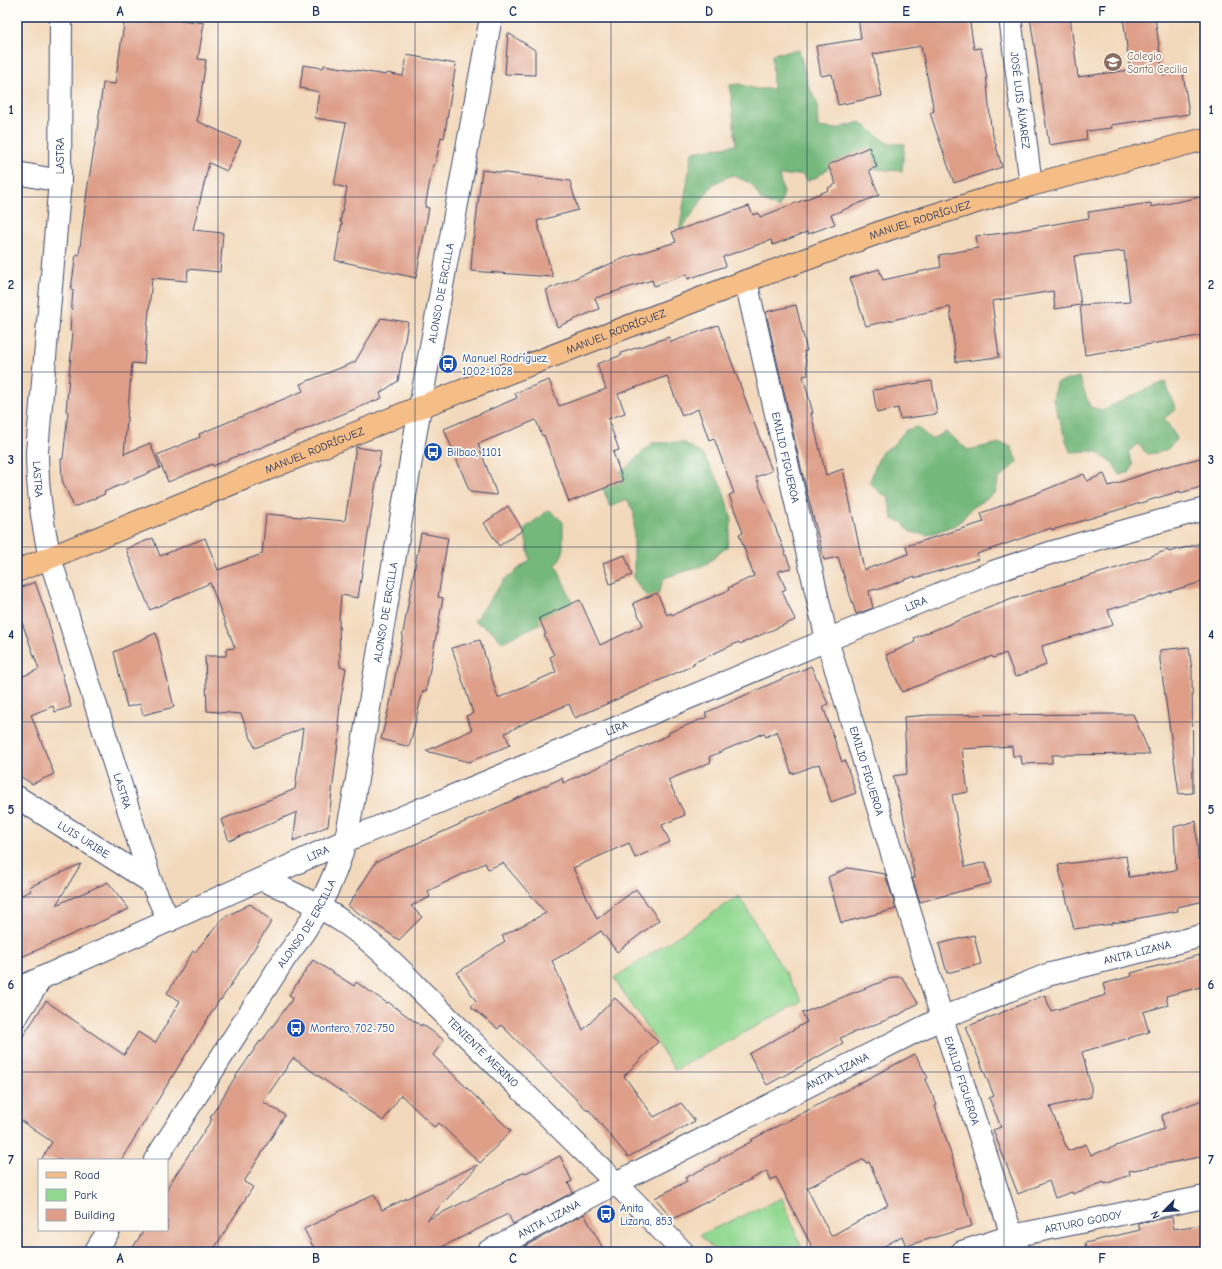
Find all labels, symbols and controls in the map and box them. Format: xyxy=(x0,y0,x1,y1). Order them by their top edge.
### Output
text: A xyxy=(116,4,124,19)
text: B xyxy=(312,4,320,19)
text: C xyxy=(509,4,517,19)
text: D xyxy=(705,4,713,19)
text: E xyxy=(902,4,910,19)
text: F xyxy=(1098,4,1106,19)
place label: Colegio Santa Cecilia xyxy=(1127,50,1188,76)
street label: JOSÉ LUIS ÁLVAREZ xyxy=(1007,51,1033,150)
school or university icon: Colegio Santa Cecilia xyxy=(1102,51,1124,73)
text: 1 xyxy=(8,102,14,117)
text: 1 xyxy=(1208,102,1214,117)
street label: LASTRA xyxy=(54,137,67,174)
street label: MANUEL RODRÍGUEZ xyxy=(867,198,973,243)
street label: ALONSO DE ERCILLA xyxy=(426,241,457,344)
text: 2 xyxy=(8,277,14,292)
text: 2 xyxy=(1208,277,1214,292)
street label: MANUEL RODRÍGUEZ xyxy=(564,306,668,357)
place label: Manuel Rodríguez, 1002-1028 xyxy=(462,352,549,378)
bus stop icon: Manuel Rodríguez, 1002-1028 xyxy=(437,353,459,375)
street label: EMILIO FIGUEROA xyxy=(769,411,802,505)
street label: MANUEL RODRÍGUEZ xyxy=(263,424,367,476)
bus stop icon: Bilbao, 1101 xyxy=(422,441,444,463)
place label: Bilbao, 1101 xyxy=(447,446,501,459)
text: 3 xyxy=(8,452,14,467)
text: 3 xyxy=(1208,452,1214,467)
street label: LASTRA xyxy=(30,461,46,499)
street label: ALONSO DE ERCILLA xyxy=(371,560,401,663)
street label: LIRA xyxy=(903,594,930,614)
text: 4 xyxy=(8,627,14,642)
text: 4 xyxy=(1208,627,1214,642)
street label: LIRA xyxy=(604,718,630,739)
street label: EMILIO FIGUEROA xyxy=(847,725,886,818)
street label: LASTRA xyxy=(110,772,134,811)
text: 5 xyxy=(8,802,15,817)
text: 5 xyxy=(1208,802,1215,817)
street label: LUIS URIBE xyxy=(55,818,112,861)
street label: LIRA xyxy=(305,843,332,864)
street label: ALONSO DE ERCILLA xyxy=(275,877,339,970)
street label: ANITA LIZANA xyxy=(1102,938,1173,967)
text: 6 xyxy=(8,977,15,992)
text: 6 xyxy=(1208,977,1215,992)
street label: TENIENTE MERINO xyxy=(444,1014,521,1090)
bus stop icon: Montero, 702-750 xyxy=(285,1017,307,1039)
place label: Montero, 702-750 xyxy=(310,1022,395,1035)
street label: EMILIO FIGUEROA xyxy=(941,1035,982,1128)
street label: ANITA LIZANA xyxy=(803,1050,872,1093)
text: 7 xyxy=(8,1152,14,1167)
text: 7 xyxy=(1208,1152,1214,1167)
legend xyxy=(38,1159,168,1231)
text: Road xyxy=(74,1168,100,1182)
text: Park xyxy=(74,1188,97,1202)
north arrow xyxy=(1144,1191,1184,1231)
street label: ANITA LIZANA xyxy=(515,1197,583,1241)
place label: Anita Lizana, 853 xyxy=(620,1202,673,1228)
bus stop icon: Anita Lizana, 853 xyxy=(595,1203,617,1225)
text: Building xyxy=(74,1208,115,1222)
street label: ARTURO GODOY xyxy=(1043,1208,1124,1236)
text: N xyxy=(1148,1209,1163,1221)
text: A xyxy=(116,1251,124,1266)
text: B xyxy=(312,1251,320,1266)
text: C xyxy=(509,1251,517,1266)
text: D xyxy=(705,1251,713,1266)
text: E xyxy=(902,1251,910,1266)
text: F xyxy=(1098,1251,1106,1266)

